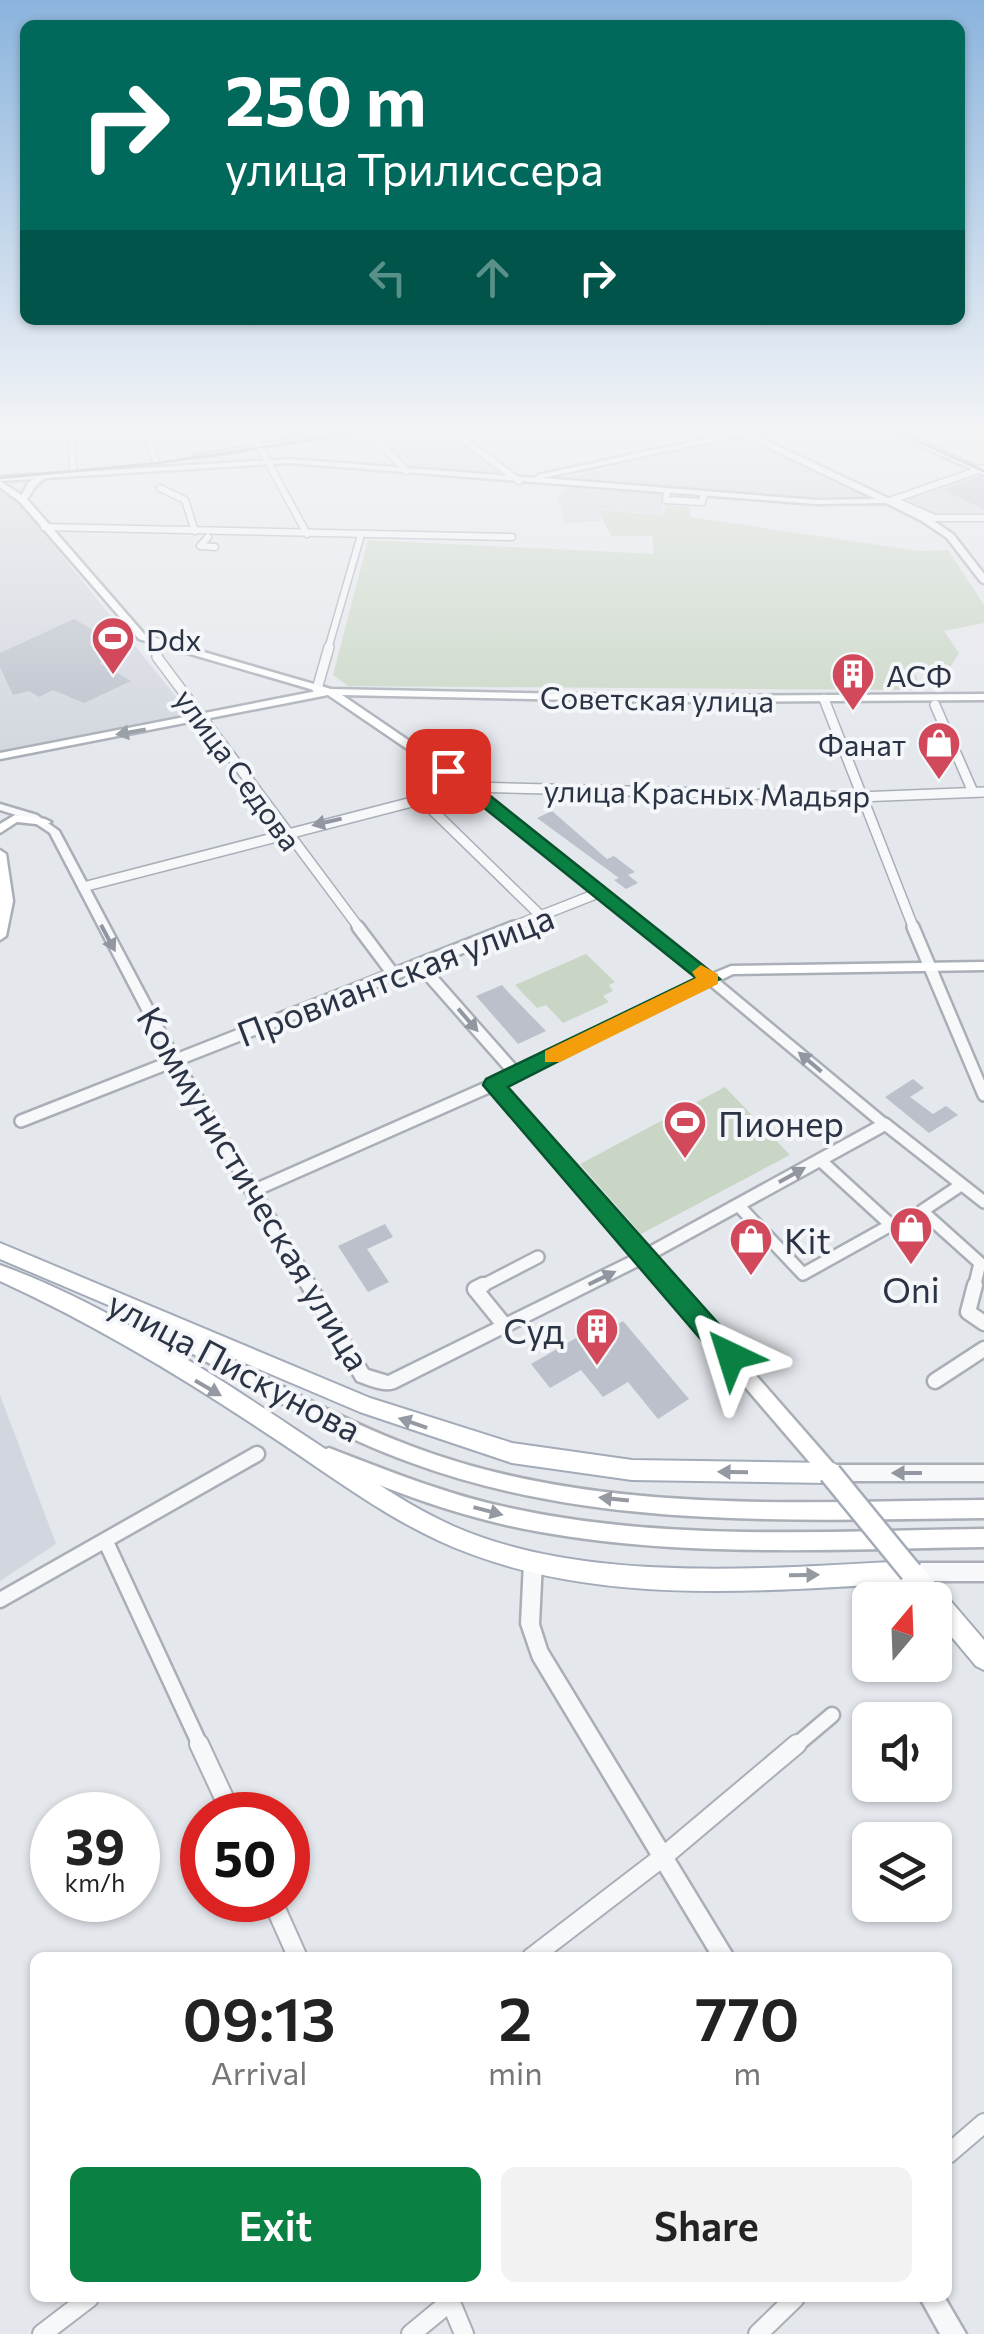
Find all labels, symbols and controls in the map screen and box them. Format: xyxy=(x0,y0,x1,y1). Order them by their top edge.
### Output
text: 250 m xyxy=(225,55,427,140)
icon: right xyxy=(60,60,190,190)
text: улица Трилиссера xyxy=(225,140,604,195)
icon: left xyxy=(360,250,415,305)
icon: ahead xyxy=(465,250,520,305)
icon: right xyxy=(570,250,625,305)
sports icon: Ddx xyxy=(90,615,136,676)
place label: Ddx xyxy=(146,620,201,657)
building icon: АСФ xyxy=(830,651,876,712)
place label: АСФ xyxy=(886,656,952,693)
street label: Советская улица xyxy=(540,677,774,719)
street label: улица Седова xyxy=(168,681,310,857)
shop icon: Фанат xyxy=(916,720,962,781)
one-way arrow xyxy=(115,725,146,740)
place label: Фанат xyxy=(818,725,906,762)
pin xyxy=(406,729,491,814)
icon: arrive xyxy=(421,744,476,799)
street label: улица Красных Мадьяр xyxy=(543,771,871,813)
one-way arrow xyxy=(311,815,342,830)
street label: Провиантская улица xyxy=(231,894,559,1054)
one-way arrow xyxy=(99,924,116,953)
street label: Коммунистическая улица xyxy=(129,998,381,1378)
one-way arrow xyxy=(456,1007,478,1032)
one-way arrow xyxy=(798,1051,823,1073)
sports icon: Пионер xyxy=(662,1099,708,1160)
place label: Пионер xyxy=(718,1101,844,1144)
one-way arrow xyxy=(778,1167,806,1185)
shop icon: Oni xyxy=(888,1205,934,1266)
shop icon: Kit xyxy=(728,1216,774,1277)
place label: Kit xyxy=(784,1218,831,1261)
place label: Oni xyxy=(882,1267,940,1310)
one-way arrow xyxy=(588,1270,617,1287)
street label: улица Пискунова xyxy=(101,1280,369,1450)
position arrow xyxy=(679,1304,783,1408)
building icon: Суд xyxy=(574,1306,620,1367)
place label: Суд xyxy=(503,1308,564,1351)
one-way arrow xyxy=(194,1378,222,1396)
one-way arrow xyxy=(398,1415,428,1430)
one-way arrow xyxy=(716,1464,748,1480)
one-way arrow xyxy=(891,1465,923,1481)
one-way arrow xyxy=(597,1491,629,1507)
one-way arrow xyxy=(473,1503,504,1519)
one-way arrow xyxy=(789,1567,821,1583)
north arrow xyxy=(852,1582,952,1682)
map controls xyxy=(852,1582,952,1922)
button: sound xyxy=(852,1702,952,1802)
speed limit sign: 50 xyxy=(180,1792,310,1922)
text: 39 xyxy=(65,1814,125,1875)
button: layers xyxy=(852,1822,952,1922)
text: km/h xyxy=(65,1867,125,1897)
text: 09:13 xyxy=(182,1980,336,2053)
text: 2 xyxy=(498,1980,532,2053)
text: 770 xyxy=(695,1980,800,2053)
text: Arrival xyxy=(211,2052,307,2092)
text: min xyxy=(488,2052,543,2092)
text: m xyxy=(733,2052,761,2092)
button: Exit xyxy=(70,2167,481,2282)
button: Share xyxy=(501,2167,912,2282)

